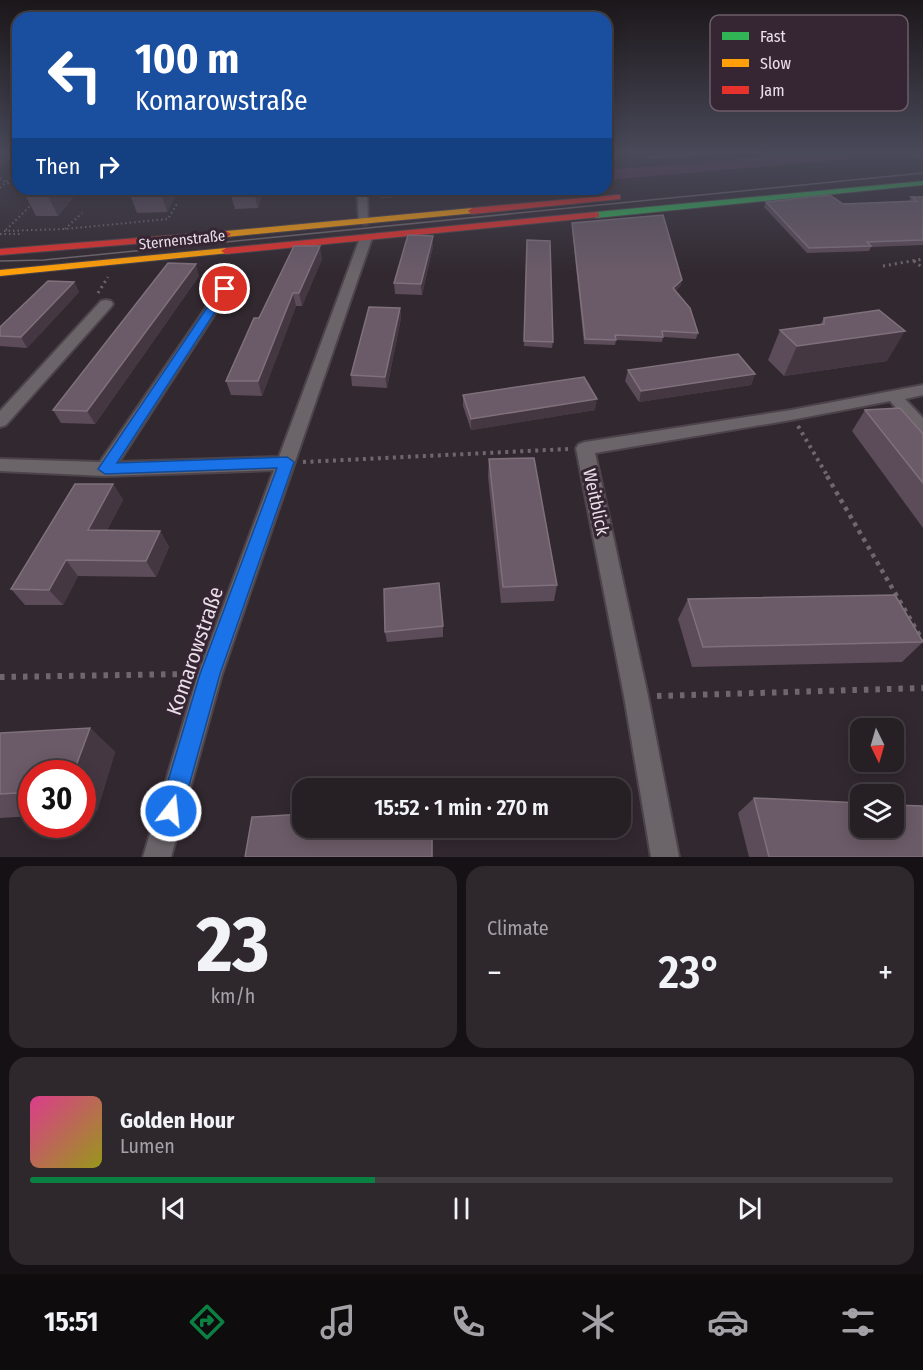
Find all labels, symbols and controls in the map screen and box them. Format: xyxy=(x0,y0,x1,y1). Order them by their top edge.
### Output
legend xyxy=(710,15,908,111)
text: Fast xyxy=(760,27,787,46)
text: 100 m xyxy=(135,34,239,84)
icon: left xyxy=(36,36,114,114)
text: Slow xyxy=(760,54,791,73)
text: Jam xyxy=(760,81,785,100)
text: Komarowstraße xyxy=(135,85,308,117)
icon: right xyxy=(92,150,125,183)
text: Then xyxy=(36,153,80,180)
street label: Sternenstraße xyxy=(138,227,226,253)
pin xyxy=(199,263,250,314)
icon: arrive xyxy=(208,272,241,305)
street label: Weitblick xyxy=(578,467,614,538)
street label: Komarowstraße xyxy=(161,583,229,719)
north arrow xyxy=(850,718,904,772)
map controls xyxy=(850,718,904,838)
speed limit sign: 30 xyxy=(18,760,96,838)
position arrow xyxy=(139,779,203,843)
button: layers xyxy=(850,784,904,838)
text: 15:52 · 1 min · 270 m xyxy=(374,794,549,821)
text: 23 xyxy=(196,898,270,992)
text: Climate xyxy=(487,916,549,940)
text: 23° xyxy=(659,946,721,1000)
text: − xyxy=(487,953,502,993)
text: + xyxy=(878,953,893,993)
text: km/h xyxy=(211,984,255,1008)
text: Golden Hour xyxy=(120,1107,234,1134)
text: Lumen xyxy=(120,1134,175,1158)
icon: previous xyxy=(157,1192,190,1225)
icon: pause xyxy=(445,1192,478,1225)
icon: next xyxy=(733,1192,766,1225)
icon: directions xyxy=(186,1301,228,1343)
icon: music xyxy=(317,1301,359,1343)
icon: phone xyxy=(447,1301,489,1343)
icon: climate xyxy=(577,1301,619,1343)
icon: car xyxy=(707,1301,749,1343)
icon: filters xyxy=(837,1301,879,1343)
text: 15:51 xyxy=(44,1306,98,1338)

